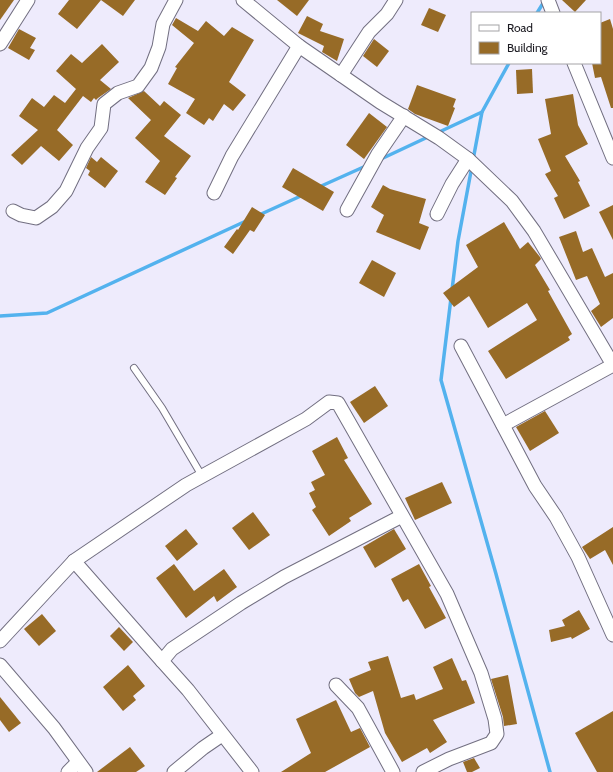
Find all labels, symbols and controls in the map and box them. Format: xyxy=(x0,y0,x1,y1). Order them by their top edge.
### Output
legend xyxy=(471,12,601,64)
text: Road xyxy=(507,20,533,35)
text: Building xyxy=(507,40,549,55)

